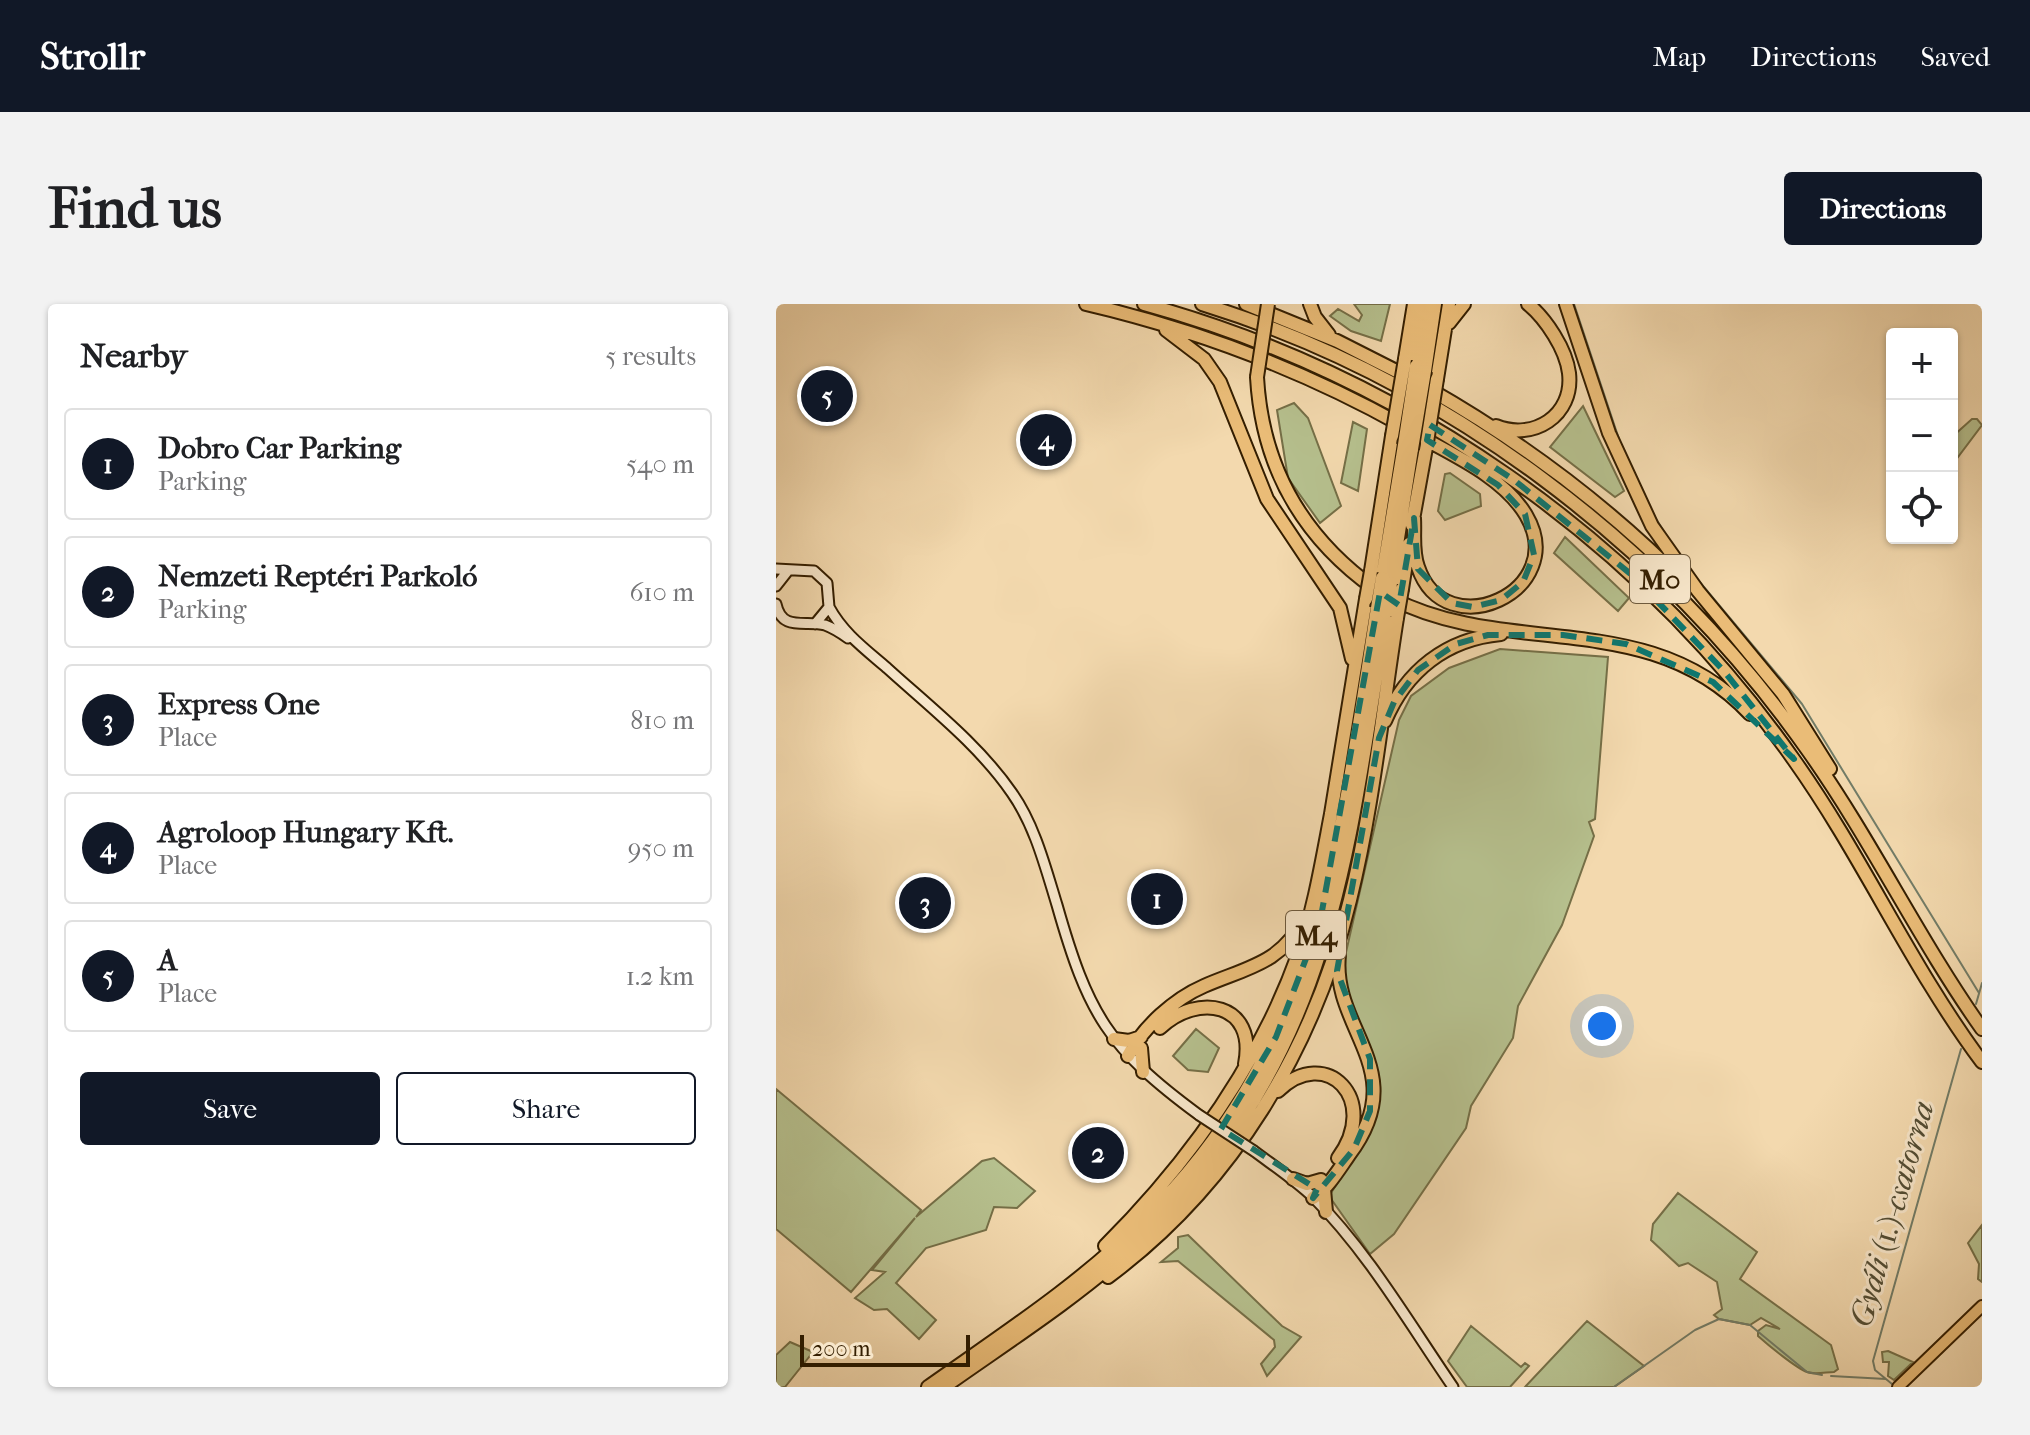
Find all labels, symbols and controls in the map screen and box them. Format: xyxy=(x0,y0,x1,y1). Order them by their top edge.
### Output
text: Strollr xyxy=(40,34,145,79)
text: Map xyxy=(1653,40,1706,73)
text: Directions xyxy=(1750,40,1877,73)
text: Saved xyxy=(1921,40,1990,73)
button: Directions xyxy=(1784,172,1982,245)
text: Find us xyxy=(48,176,222,241)
map controls xyxy=(1886,328,1958,544)
button: + xyxy=(1886,328,1958,400)
text: Nearby xyxy=(80,336,187,376)
text: 5 results xyxy=(605,341,696,372)
pin: 5 xyxy=(801,366,853,426)
button: − xyxy=(1886,400,1958,472)
pin: 4 xyxy=(1020,410,1072,470)
text: Dobro Car Parking xyxy=(158,431,401,466)
text: 1 xyxy=(103,449,113,480)
text: 540 m xyxy=(626,449,694,480)
text: Parking xyxy=(158,466,246,497)
button: locate xyxy=(1886,472,1958,544)
road number: M0 xyxy=(1630,555,1690,603)
text: Nemzeti Reptéri Parkoló xyxy=(158,559,478,594)
text: 2 xyxy=(101,577,115,608)
text: 610 m xyxy=(629,577,694,608)
text: Parking xyxy=(158,594,246,625)
text: Express One xyxy=(158,687,320,722)
text: 3 xyxy=(103,705,113,736)
text: 810 m xyxy=(630,705,694,736)
text: Place xyxy=(158,722,217,753)
text: Agroloop Hungary Kft. xyxy=(158,815,454,850)
text: 4 xyxy=(100,833,116,864)
text: 950 m xyxy=(628,833,694,864)
text: Place xyxy=(158,850,217,881)
pin: 1 xyxy=(1131,869,1183,929)
pin: 3 xyxy=(899,873,951,933)
road number: M4 xyxy=(1286,911,1346,959)
text: A xyxy=(158,943,177,978)
text: 5 xyxy=(102,961,114,992)
text: 1.2 km xyxy=(626,961,694,992)
text: Place xyxy=(158,978,217,1009)
your location xyxy=(1582,1006,1622,1046)
button: Save xyxy=(80,1072,380,1145)
button: Share xyxy=(396,1072,696,1145)
water label: Gyáli (1.)-csatorna xyxy=(1842,1097,1942,1331)
pin: 2 xyxy=(1072,1123,1124,1183)
scale bar xyxy=(800,1331,970,1367)
text: 200 m xyxy=(812,1336,871,1362)

